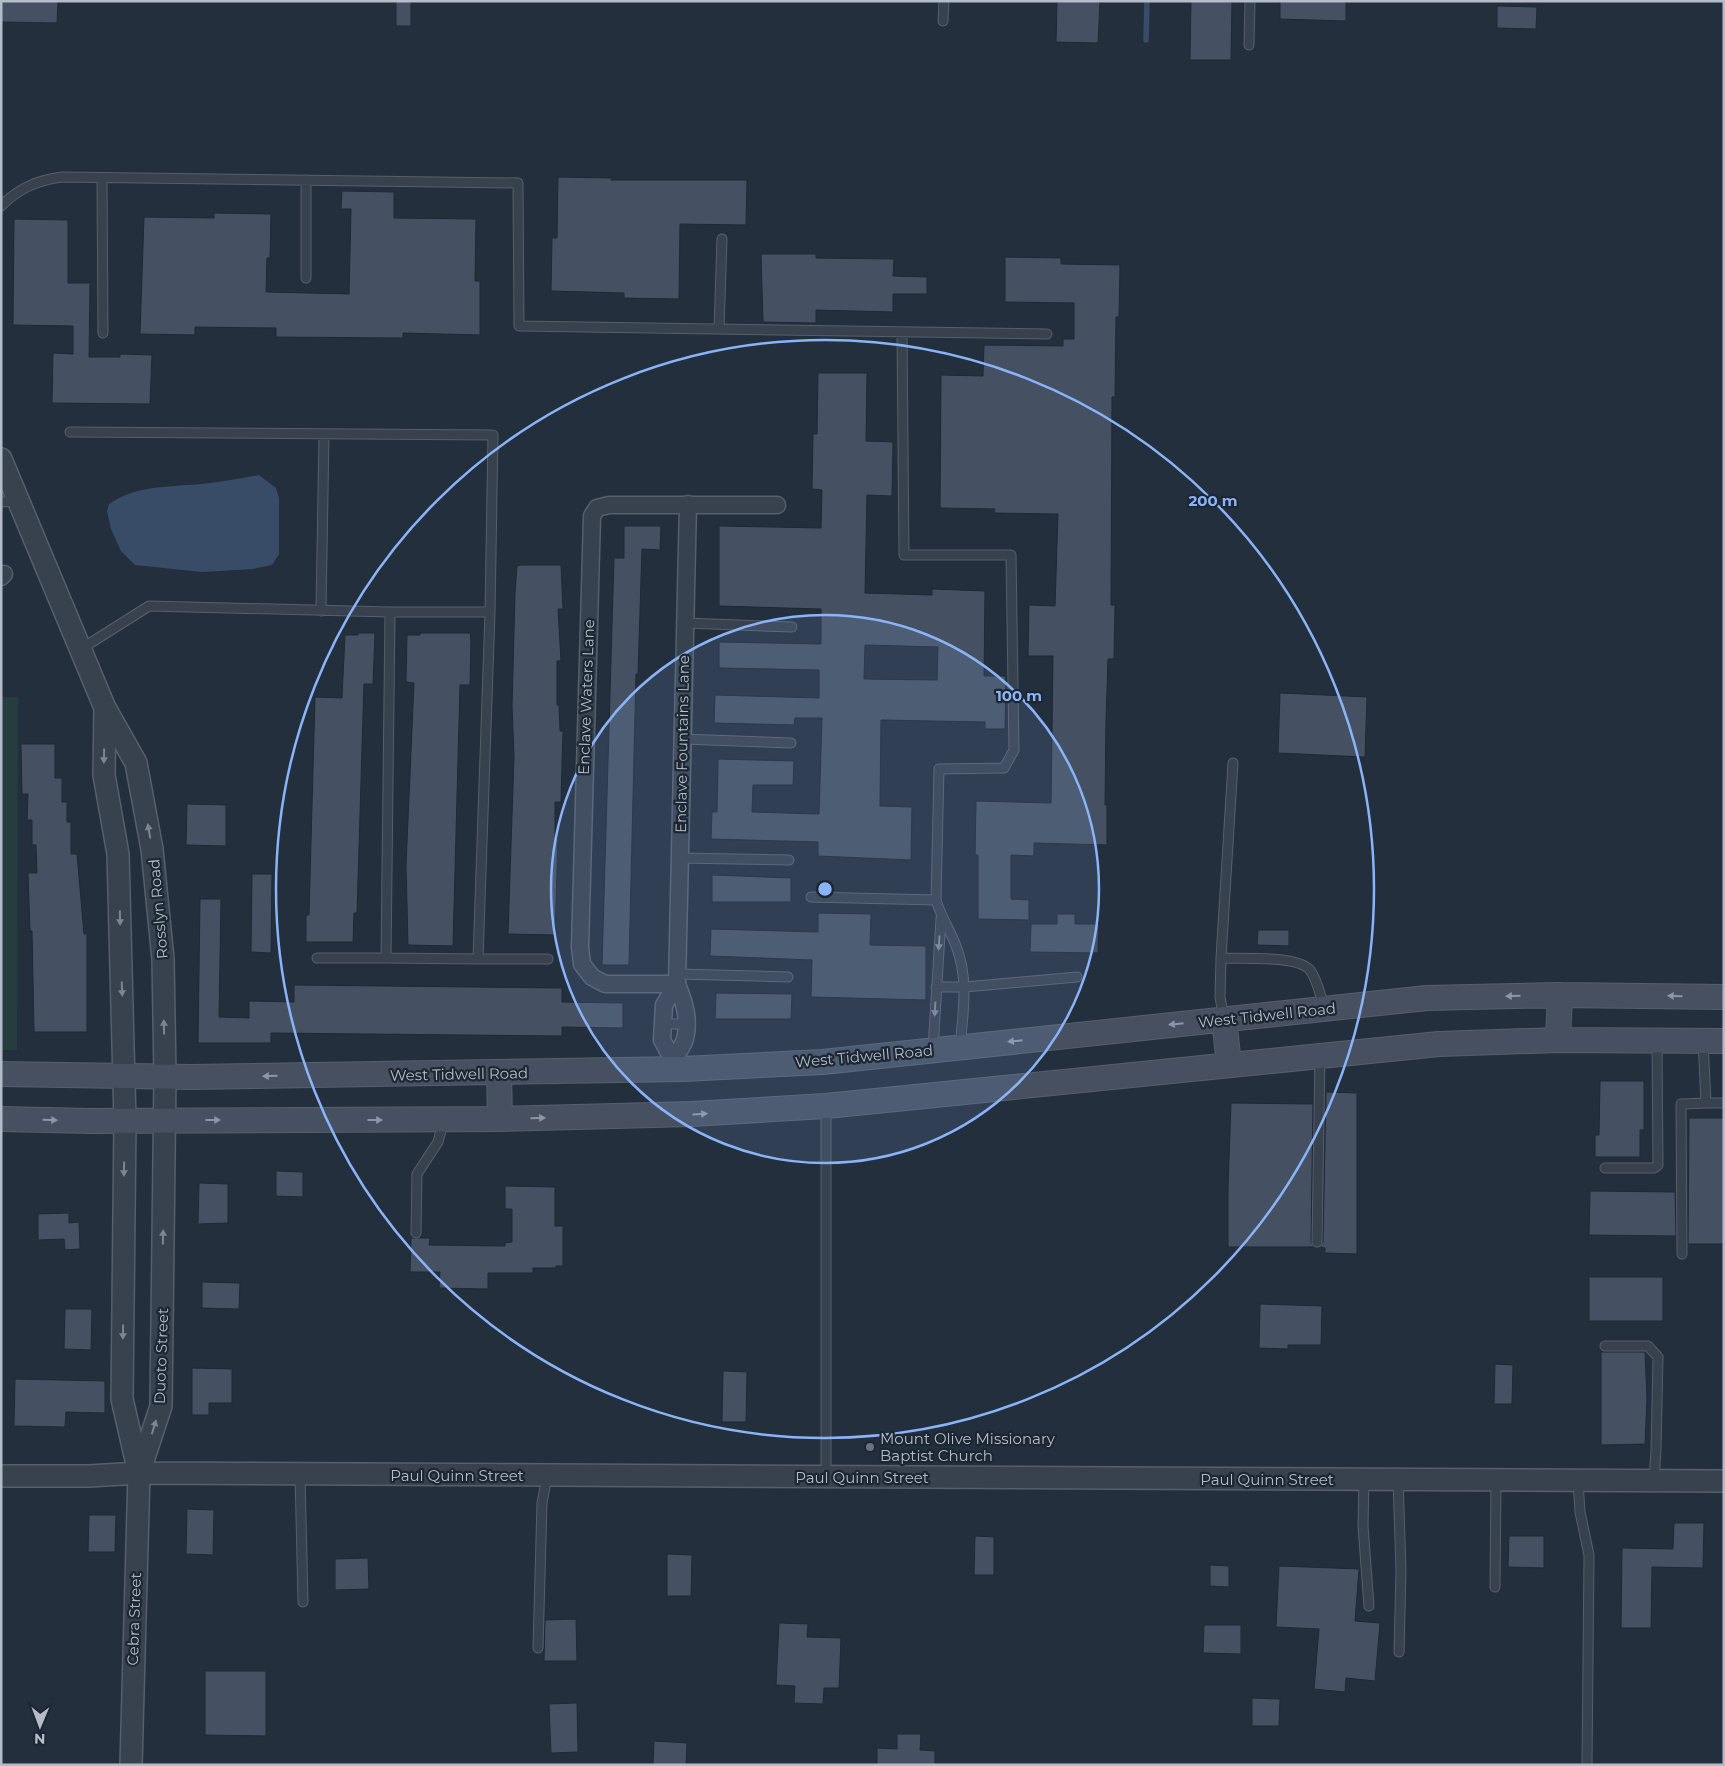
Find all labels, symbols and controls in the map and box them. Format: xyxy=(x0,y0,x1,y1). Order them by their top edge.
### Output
text: 200 m xyxy=(1188,491,1238,510)
street label: Enclave Waters Lane xyxy=(574,619,598,775)
street label: Enclave Fountains Lane xyxy=(671,655,693,833)
text: 100 m xyxy=(996,686,1042,705)
one-way arrow xyxy=(100,749,108,765)
one-way arrow xyxy=(144,822,152,838)
street label: Rosslyn Road xyxy=(144,858,172,960)
centre of rings xyxy=(816,880,834,898)
one-way arrow xyxy=(116,910,124,926)
one-way arrow xyxy=(935,935,943,951)
one-way arrow xyxy=(118,982,126,998)
one-way arrow xyxy=(1504,992,1520,1000)
one-way arrow xyxy=(1667,992,1683,1000)
street label: West Tidwell Road xyxy=(1197,998,1337,1032)
one-way arrow xyxy=(931,1001,939,1017)
one-way arrow xyxy=(160,1019,168,1035)
one-way arrow xyxy=(1168,1020,1184,1028)
one-way arrow xyxy=(1007,1037,1023,1045)
street label: West Tidwell Road xyxy=(794,1041,934,1071)
street label: West Tidwell Road xyxy=(390,1063,528,1085)
one-way arrow xyxy=(262,1072,278,1080)
one-way arrow xyxy=(693,1109,709,1117)
one-way arrow xyxy=(530,1114,546,1122)
one-way arrow xyxy=(42,1116,58,1124)
one-way arrow xyxy=(205,1116,221,1124)
one-way arrow xyxy=(368,1116,384,1124)
one-way arrow xyxy=(120,1162,128,1178)
one-way arrow xyxy=(159,1228,167,1244)
street label: Duoto Street xyxy=(150,1308,172,1404)
one-way arrow xyxy=(119,1324,127,1340)
one-way arrow xyxy=(151,1419,158,1434)
place label: Mount Olive Missionary Baptist Church xyxy=(880,1429,1056,1465)
marker: Mount Olive Missionary Baptist Church xyxy=(864,1441,876,1453)
street label: Paul Quinn Street xyxy=(390,1466,524,1485)
street label: Paul Quinn Street xyxy=(795,1468,929,1487)
street label: Paul Quinn Street xyxy=(1200,1470,1334,1489)
street label: Cebra Street xyxy=(123,1572,145,1666)
north arrow xyxy=(15,1701,65,1751)
text: N xyxy=(34,1730,46,1748)

